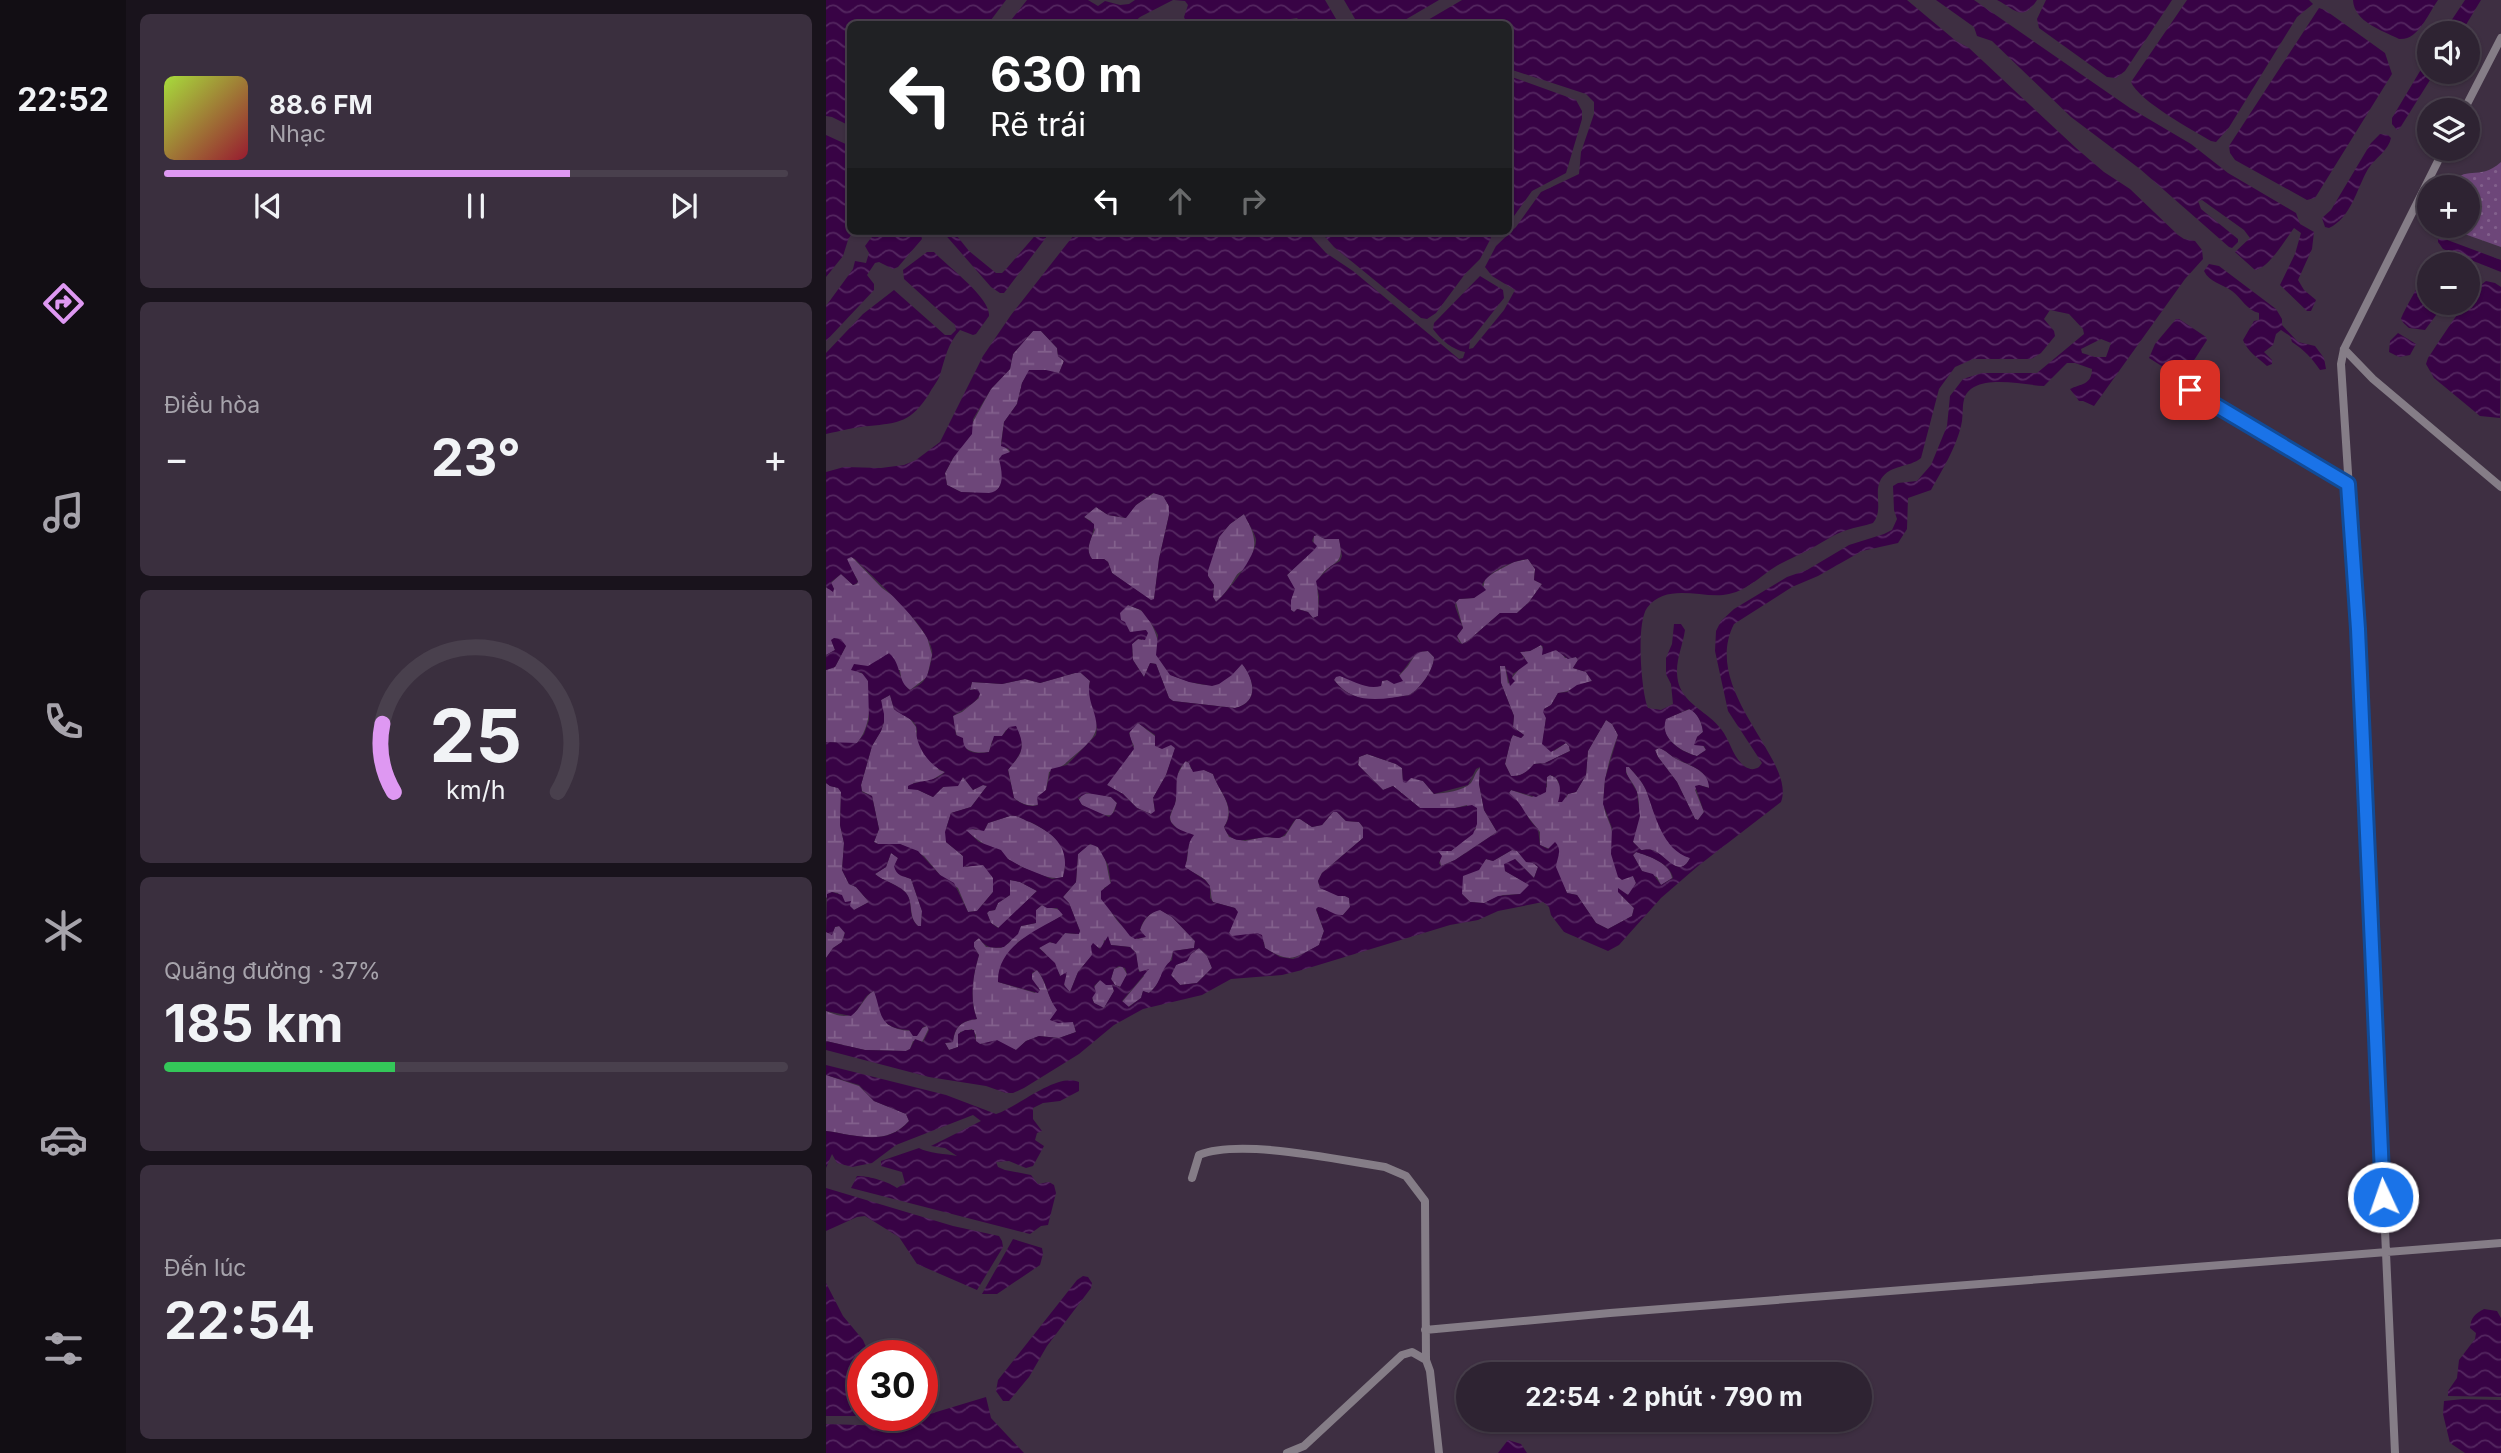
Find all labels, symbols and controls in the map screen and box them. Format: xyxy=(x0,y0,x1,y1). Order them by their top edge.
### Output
map controls xyxy=(2417,21,2480,315)
button: sound xyxy=(2417,21,2480,84)
text: 630 m xyxy=(990,45,1143,104)
icon: left xyxy=(875,49,966,140)
text: 22:52 xyxy=(17,80,109,119)
text: 88.6 FM xyxy=(269,89,373,120)
button: layers xyxy=(2417,98,2480,161)
text: Rẽ trái xyxy=(990,105,1086,144)
text: Nhạc xyxy=(269,120,326,148)
button: + xyxy=(2417,175,2480,238)
icon: left xyxy=(1088,182,1126,220)
icon: ahead xyxy=(1161,182,1199,220)
icon: right xyxy=(1234,182,1272,220)
icon: previous xyxy=(249,187,287,225)
icon: pause xyxy=(457,187,495,225)
icon: next xyxy=(665,187,703,225)
button: − xyxy=(2417,252,2480,315)
icon: directions xyxy=(39,279,88,328)
pin xyxy=(2160,360,2220,420)
icon: arrive xyxy=(2171,371,2209,409)
text: Điều hòa xyxy=(164,391,260,419)
text: 23° xyxy=(431,426,521,489)
text: − xyxy=(164,435,189,481)
text: + xyxy=(763,435,788,481)
icon: music xyxy=(39,488,88,537)
text: 25 xyxy=(430,692,522,781)
icon: phone xyxy=(39,697,88,746)
text: km/h xyxy=(446,775,506,805)
icon: climate xyxy=(39,906,88,955)
text: Quãng đường · 37% xyxy=(164,957,381,985)
text: 185 km xyxy=(164,992,343,1055)
icon: car xyxy=(39,1115,88,1164)
position arrow xyxy=(2346,1160,2420,1234)
text: Đến lúc xyxy=(164,1254,246,1282)
text: 22:54 xyxy=(164,1289,315,1352)
icon: filters xyxy=(39,1324,88,1373)
speed limit sign: 30 xyxy=(847,1340,938,1431)
text: 22:54 · 2 phút · 790 m xyxy=(1525,1381,1803,1412)

